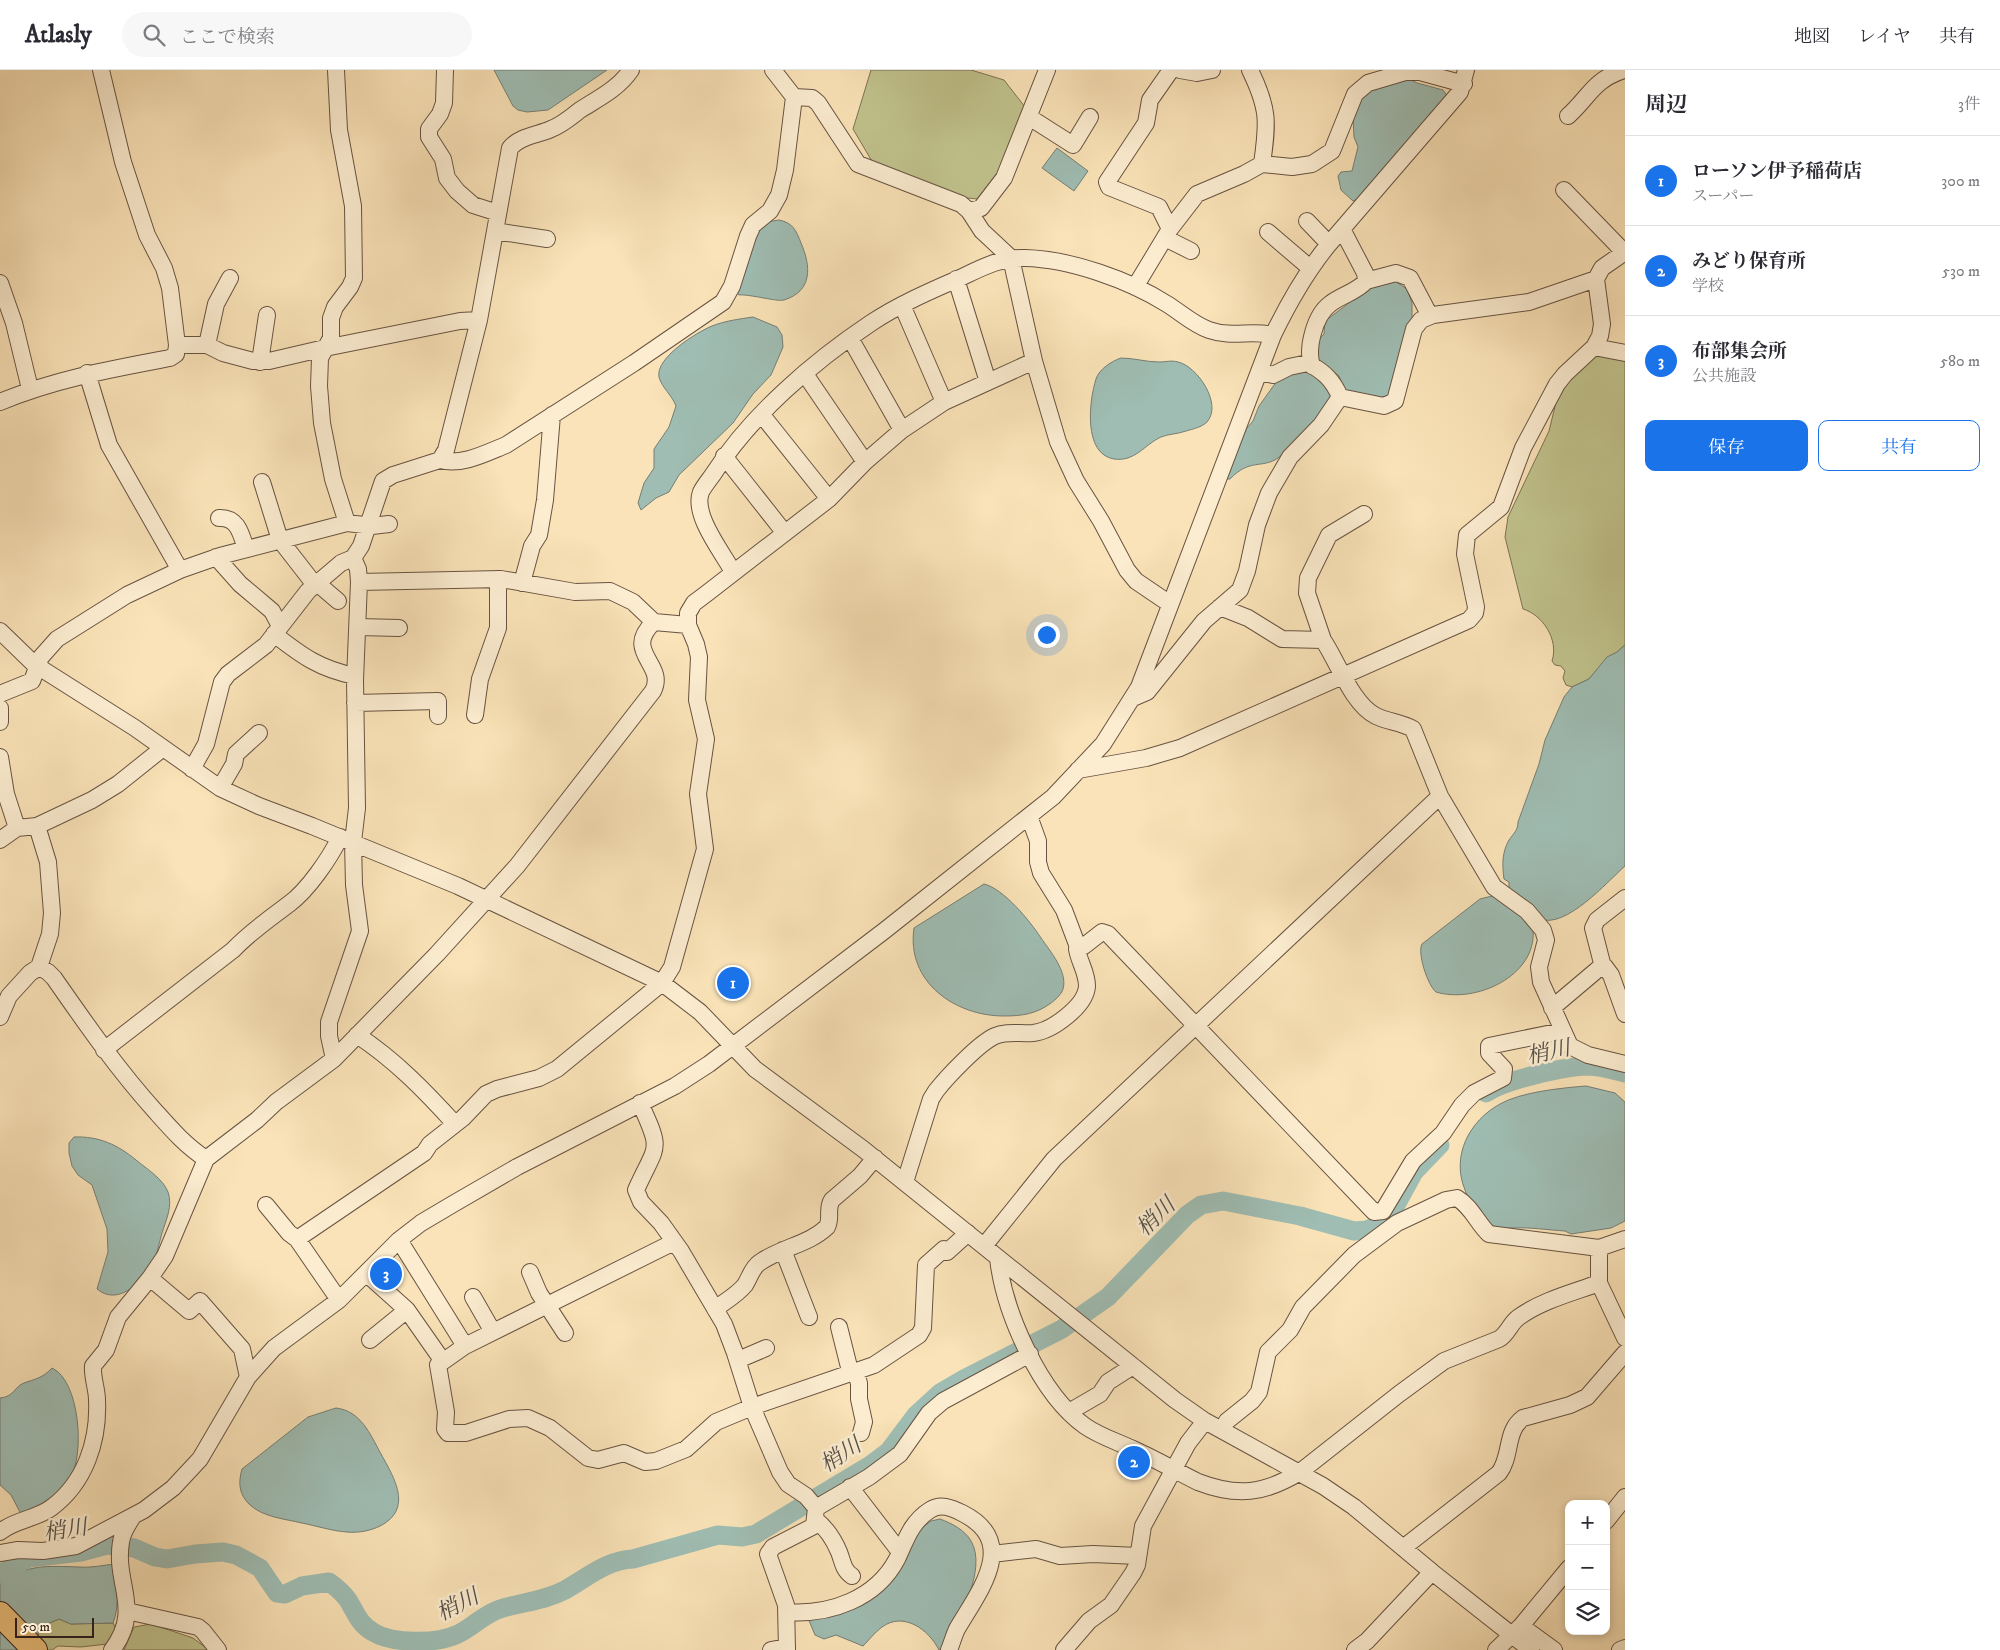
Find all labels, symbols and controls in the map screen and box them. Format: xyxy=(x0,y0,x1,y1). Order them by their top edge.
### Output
search box xyxy=(122,12,472,57)
text: Atlasly xyxy=(25,20,92,50)
icon: search xyxy=(140,21,168,49)
text: ここで検索 xyxy=(180,26,275,49)
text: 地図 xyxy=(1794,26,1830,48)
text: レイヤ xyxy=(1858,26,1911,48)
text: 共有 xyxy=(1939,26,1975,48)
text: 周辺 xyxy=(1645,92,1687,118)
text: 3件 xyxy=(1958,94,1980,114)
text: ローソン伊予稲荷店 xyxy=(1692,160,1862,183)
text: 1 xyxy=(1658,171,1664,191)
text: 300 m xyxy=(1941,171,1980,191)
text: スーパー xyxy=(1692,186,1754,206)
text: みどり保育所 xyxy=(1692,250,1806,273)
text: 2 xyxy=(1657,261,1665,281)
text: 530 m xyxy=(1942,261,1980,281)
text: 学校 xyxy=(1692,276,1724,296)
text: 布部集会所 xyxy=(1692,340,1787,363)
text: 3 xyxy=(1658,351,1664,371)
text: 580 m xyxy=(1940,351,1980,371)
text: 公共施設 xyxy=(1692,366,1756,386)
button: 保存 xyxy=(1645,420,1808,471)
button: 共有 xyxy=(1818,420,1980,471)
your location xyxy=(1034,622,1060,648)
pin: 1 xyxy=(717,964,749,1002)
water label: 梢川 xyxy=(1524,1034,1575,1070)
water label: 梢川 xyxy=(1131,1191,1183,1242)
pin: 3 xyxy=(370,1255,402,1293)
water label: 梢川 xyxy=(815,1431,868,1479)
pin: 2 xyxy=(1118,1443,1150,1481)
map controls xyxy=(1565,1500,1610,1635)
button: + xyxy=(1565,1500,1610,1545)
water label: 梢川 xyxy=(41,1513,91,1547)
button: − xyxy=(1565,1545,1610,1590)
water label: 梢川 xyxy=(432,1582,485,1627)
button: layers xyxy=(1565,1590,1610,1635)
scale bar xyxy=(15,1615,94,1638)
text: 50 m xyxy=(22,1618,50,1636)

